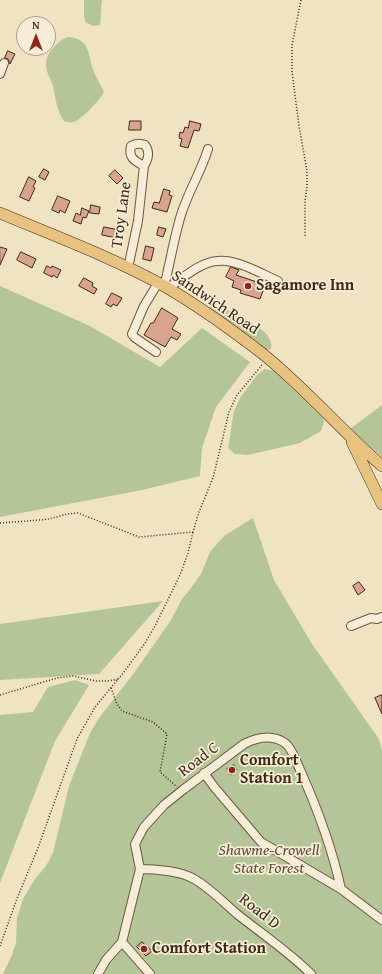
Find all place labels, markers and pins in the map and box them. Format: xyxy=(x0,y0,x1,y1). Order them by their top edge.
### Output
place label: Sagamore Inn xyxy=(256,276,354,296)
marker: Sagamore Inn xyxy=(243,281,253,291)
place label: Comfort Station 1 xyxy=(240,751,303,789)
marker: Comfort Station 1 xyxy=(227,765,237,775)
place label: Comfort Station xyxy=(152,939,266,959)
marker: Comfort Station xyxy=(139,944,149,954)

